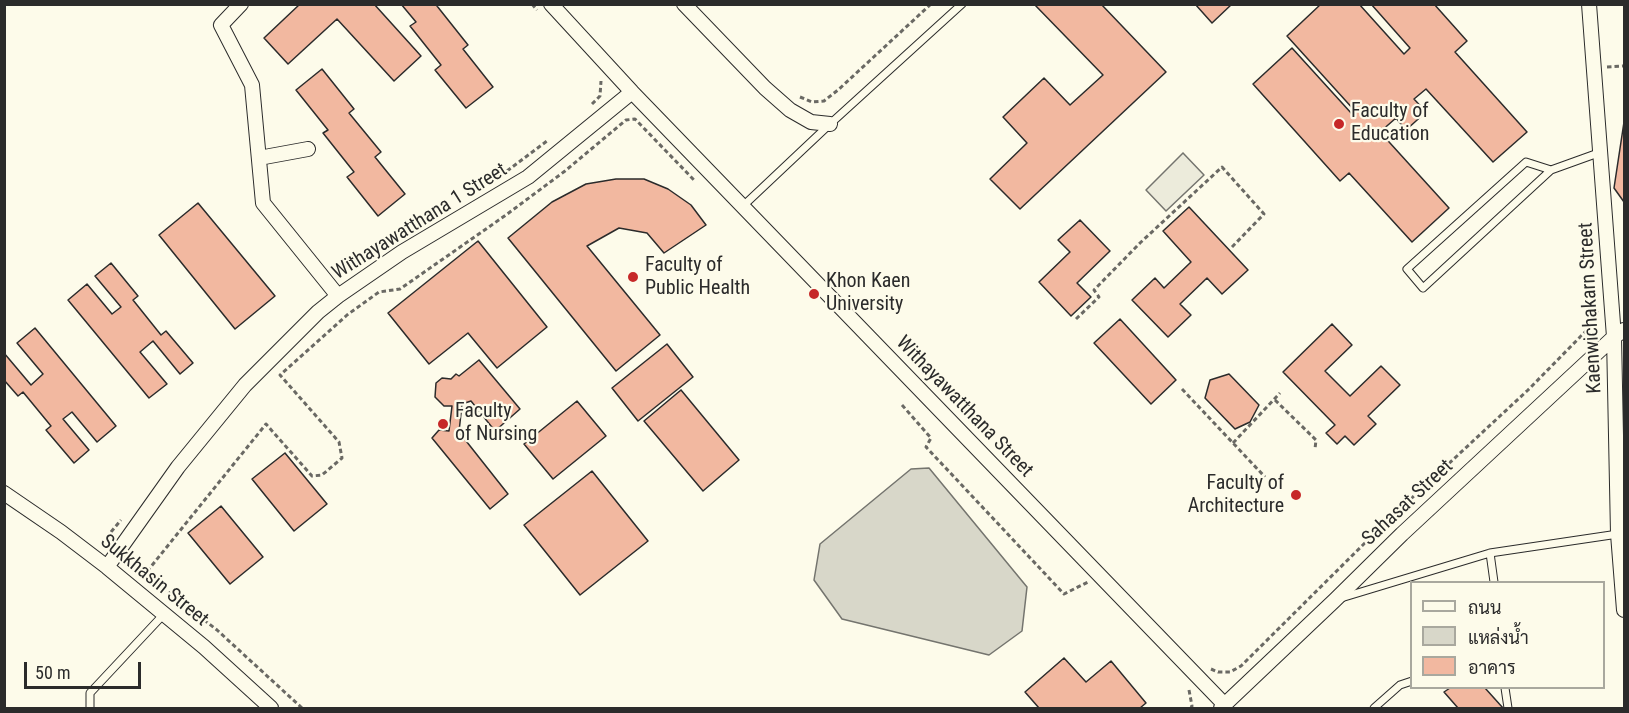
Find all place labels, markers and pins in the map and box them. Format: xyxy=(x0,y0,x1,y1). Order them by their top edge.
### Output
place label: Faculty of Education xyxy=(1351,100,1429,147)
marker: Faculty of Education xyxy=(1332,117,1346,131)
place label: Faculty of Public Health xyxy=(645,254,750,301)
marker: Faculty of Public Health xyxy=(626,270,640,284)
place label: Khon Kaen University xyxy=(826,270,910,317)
marker: Khon Kaen University xyxy=(807,287,821,301)
place label: Faculty of Nursing xyxy=(455,400,537,447)
marker: Faculty of Nursing xyxy=(436,417,450,431)
place label: Faculty of Architecture xyxy=(1188,472,1284,519)
marker: Faculty of Architecture xyxy=(1289,488,1303,502)

